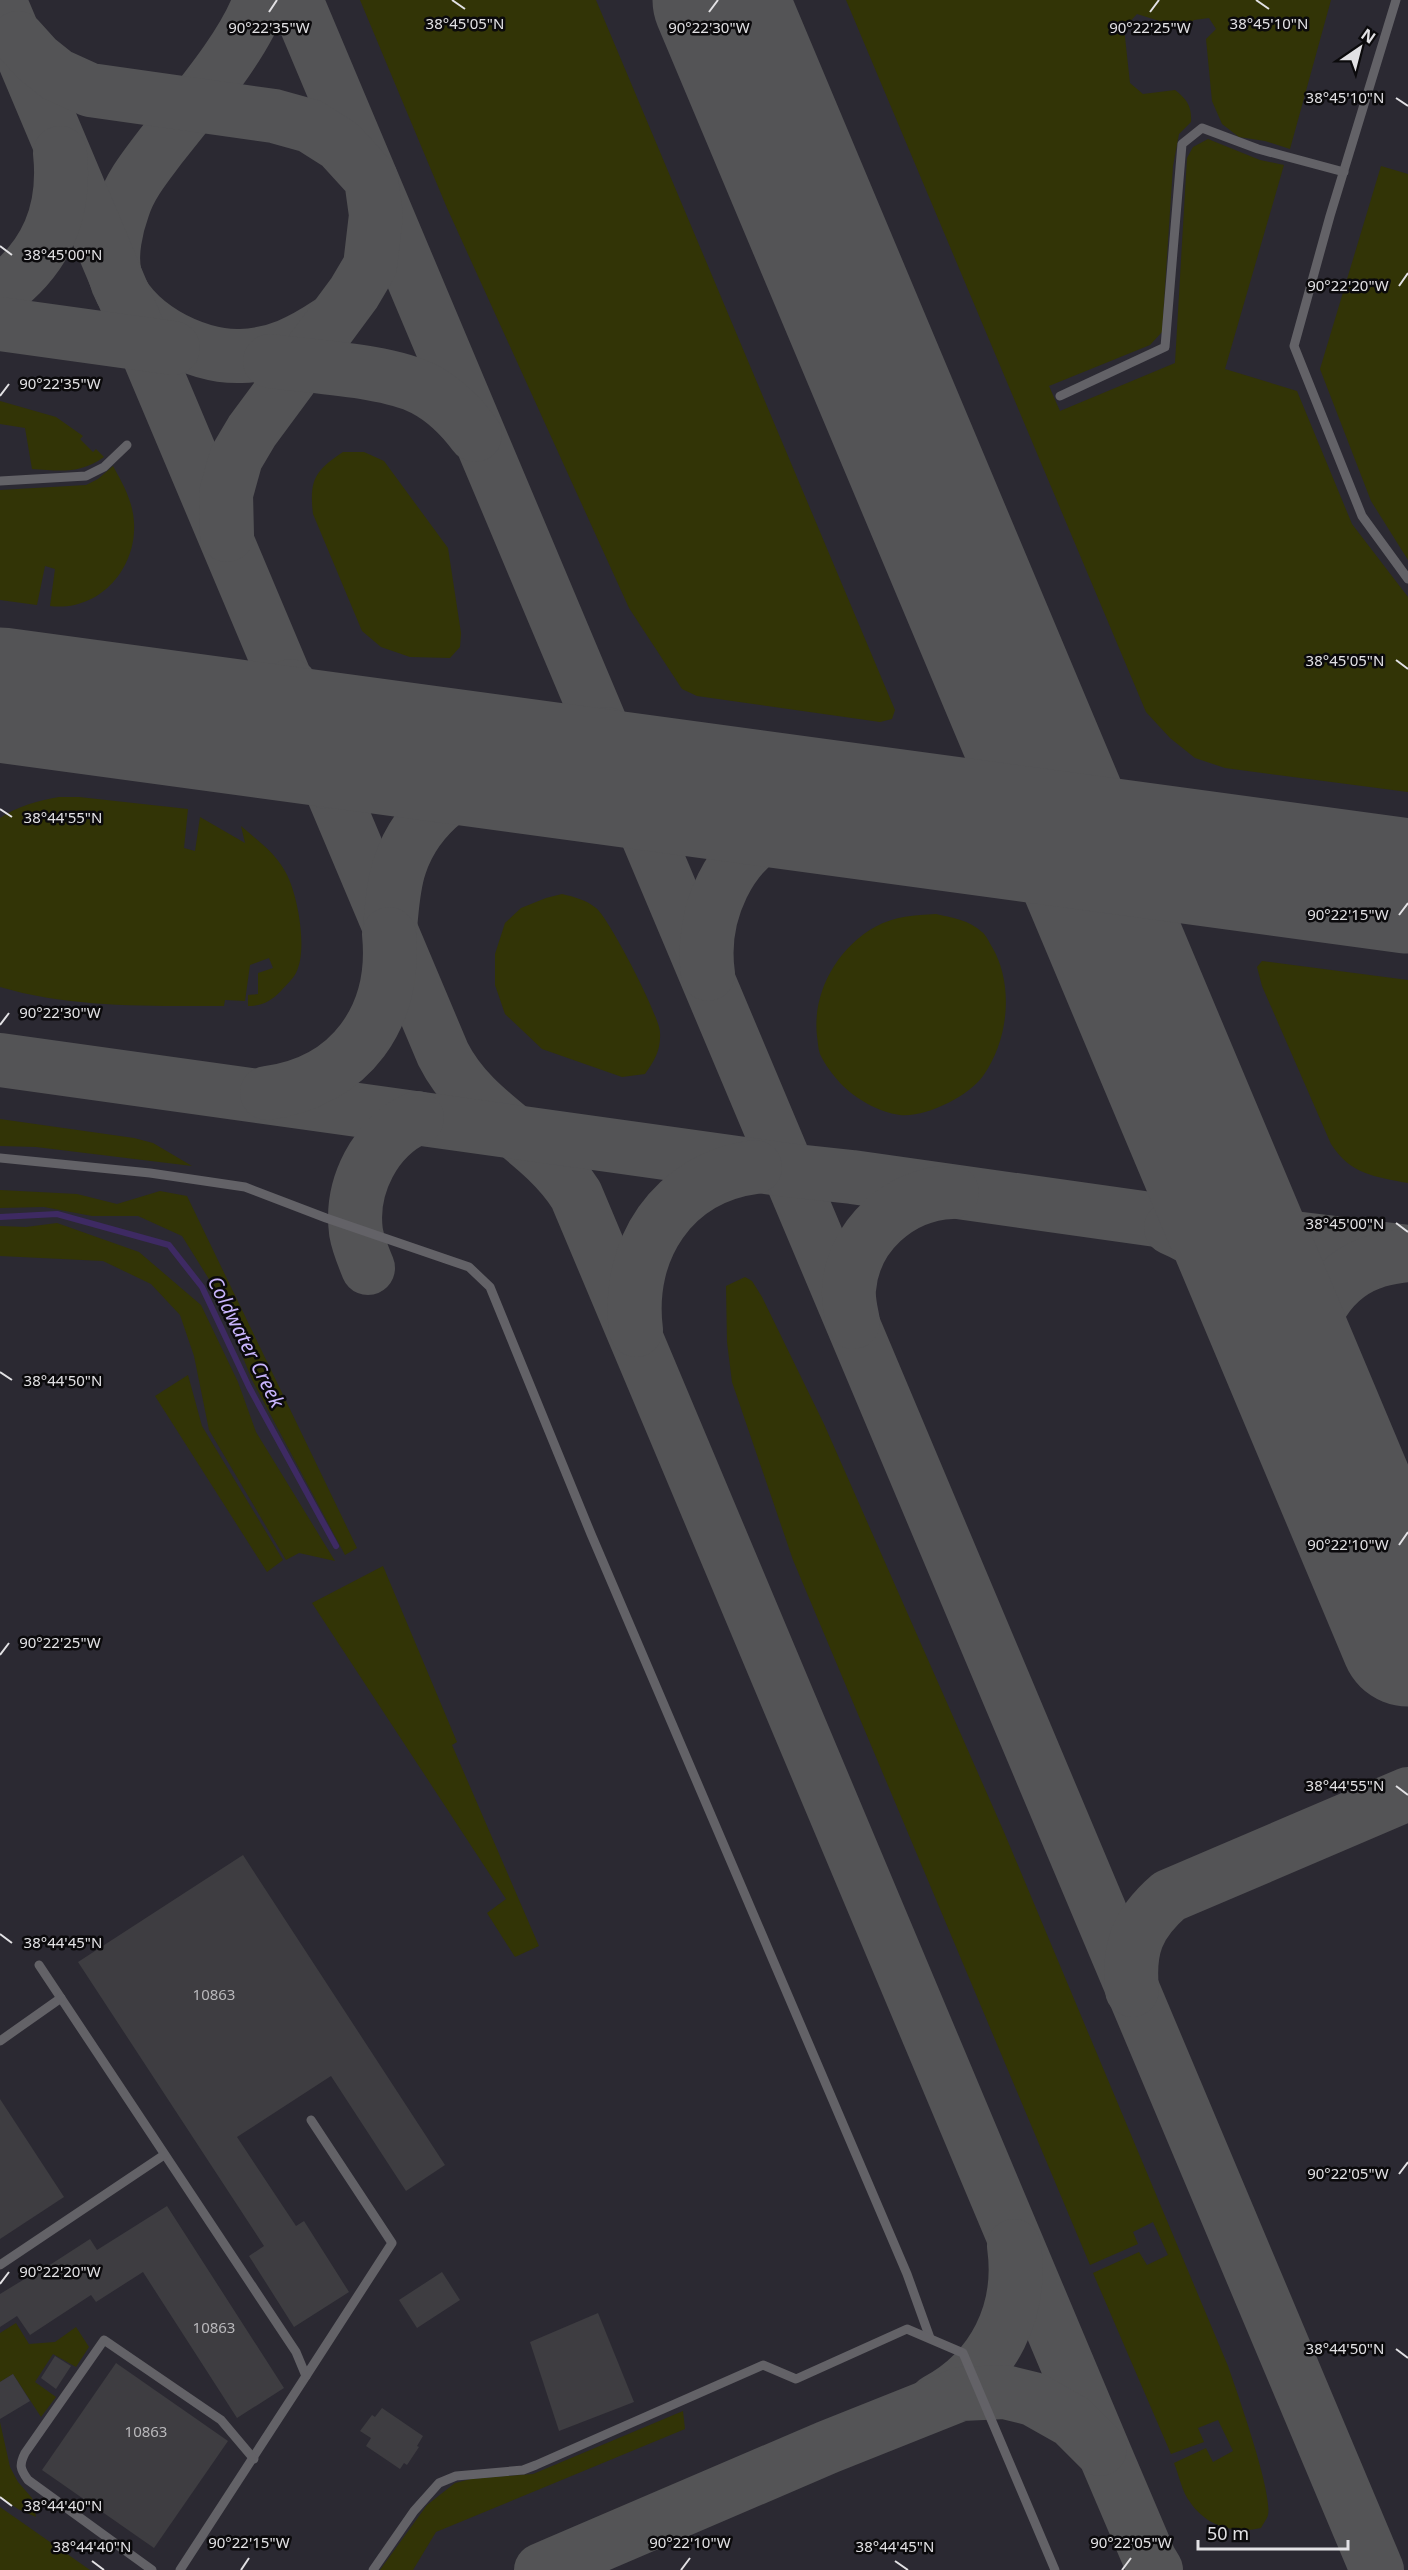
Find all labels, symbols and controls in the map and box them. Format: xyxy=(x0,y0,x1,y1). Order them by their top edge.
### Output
text: 38°45'05"N xyxy=(426,13,504,33)
text: 38°45'10"N xyxy=(1230,13,1308,33)
text: 90°22'35"W xyxy=(228,17,310,37)
text: 90°22'30"W xyxy=(668,17,750,37)
text: 90°22'25"W xyxy=(1109,17,1191,37)
north arrow xyxy=(1330,18,1390,78)
text: N xyxy=(1357,23,1380,48)
text: 38°45'10"N xyxy=(1306,87,1384,107)
text: 38°45'00"N xyxy=(24,244,102,264)
text: 90°22'20"W xyxy=(1307,275,1389,295)
text: 90°22'35"W xyxy=(19,373,101,393)
text: 38°45'05"N xyxy=(1306,650,1384,670)
text: 38°44'55"N xyxy=(24,807,102,827)
text: 90°22'15"W xyxy=(1307,904,1389,924)
text: 90°22'30"W xyxy=(19,1002,101,1022)
text: 38°45'00"N xyxy=(1306,1213,1384,1233)
water label: Coldwater Creek xyxy=(202,1271,292,1413)
text: 38°44'50"N xyxy=(24,1370,102,1390)
text: 90°22'10"W xyxy=(1307,1534,1389,1554)
text: 90°22'25"W xyxy=(19,1632,101,1652)
text: 38°44'55"N xyxy=(1306,1775,1384,1795)
text: 38°44'45"N xyxy=(24,1932,102,1952)
house number: 10863 xyxy=(193,1984,235,2004)
text: 90°22'05"W xyxy=(1307,2163,1389,2183)
text: 90°22'20"W xyxy=(19,2261,101,2281)
house number: 10863 xyxy=(193,2317,235,2337)
text: 38°44'50"N xyxy=(1306,2338,1384,2358)
house number: 10863 xyxy=(125,2421,167,2441)
text: 38°44'40"N xyxy=(24,2495,102,2515)
scale bar xyxy=(1198,2513,1348,2551)
text: 50 m xyxy=(1207,2521,1249,2545)
text: 90°22'15"W xyxy=(208,2532,290,2552)
text: 90°22'10"W xyxy=(649,2532,731,2552)
text: 90°22'05"W xyxy=(1090,2532,1172,2552)
text: 38°44'40"N xyxy=(53,2536,131,2556)
text: 38°44'45"N xyxy=(856,2536,934,2556)

